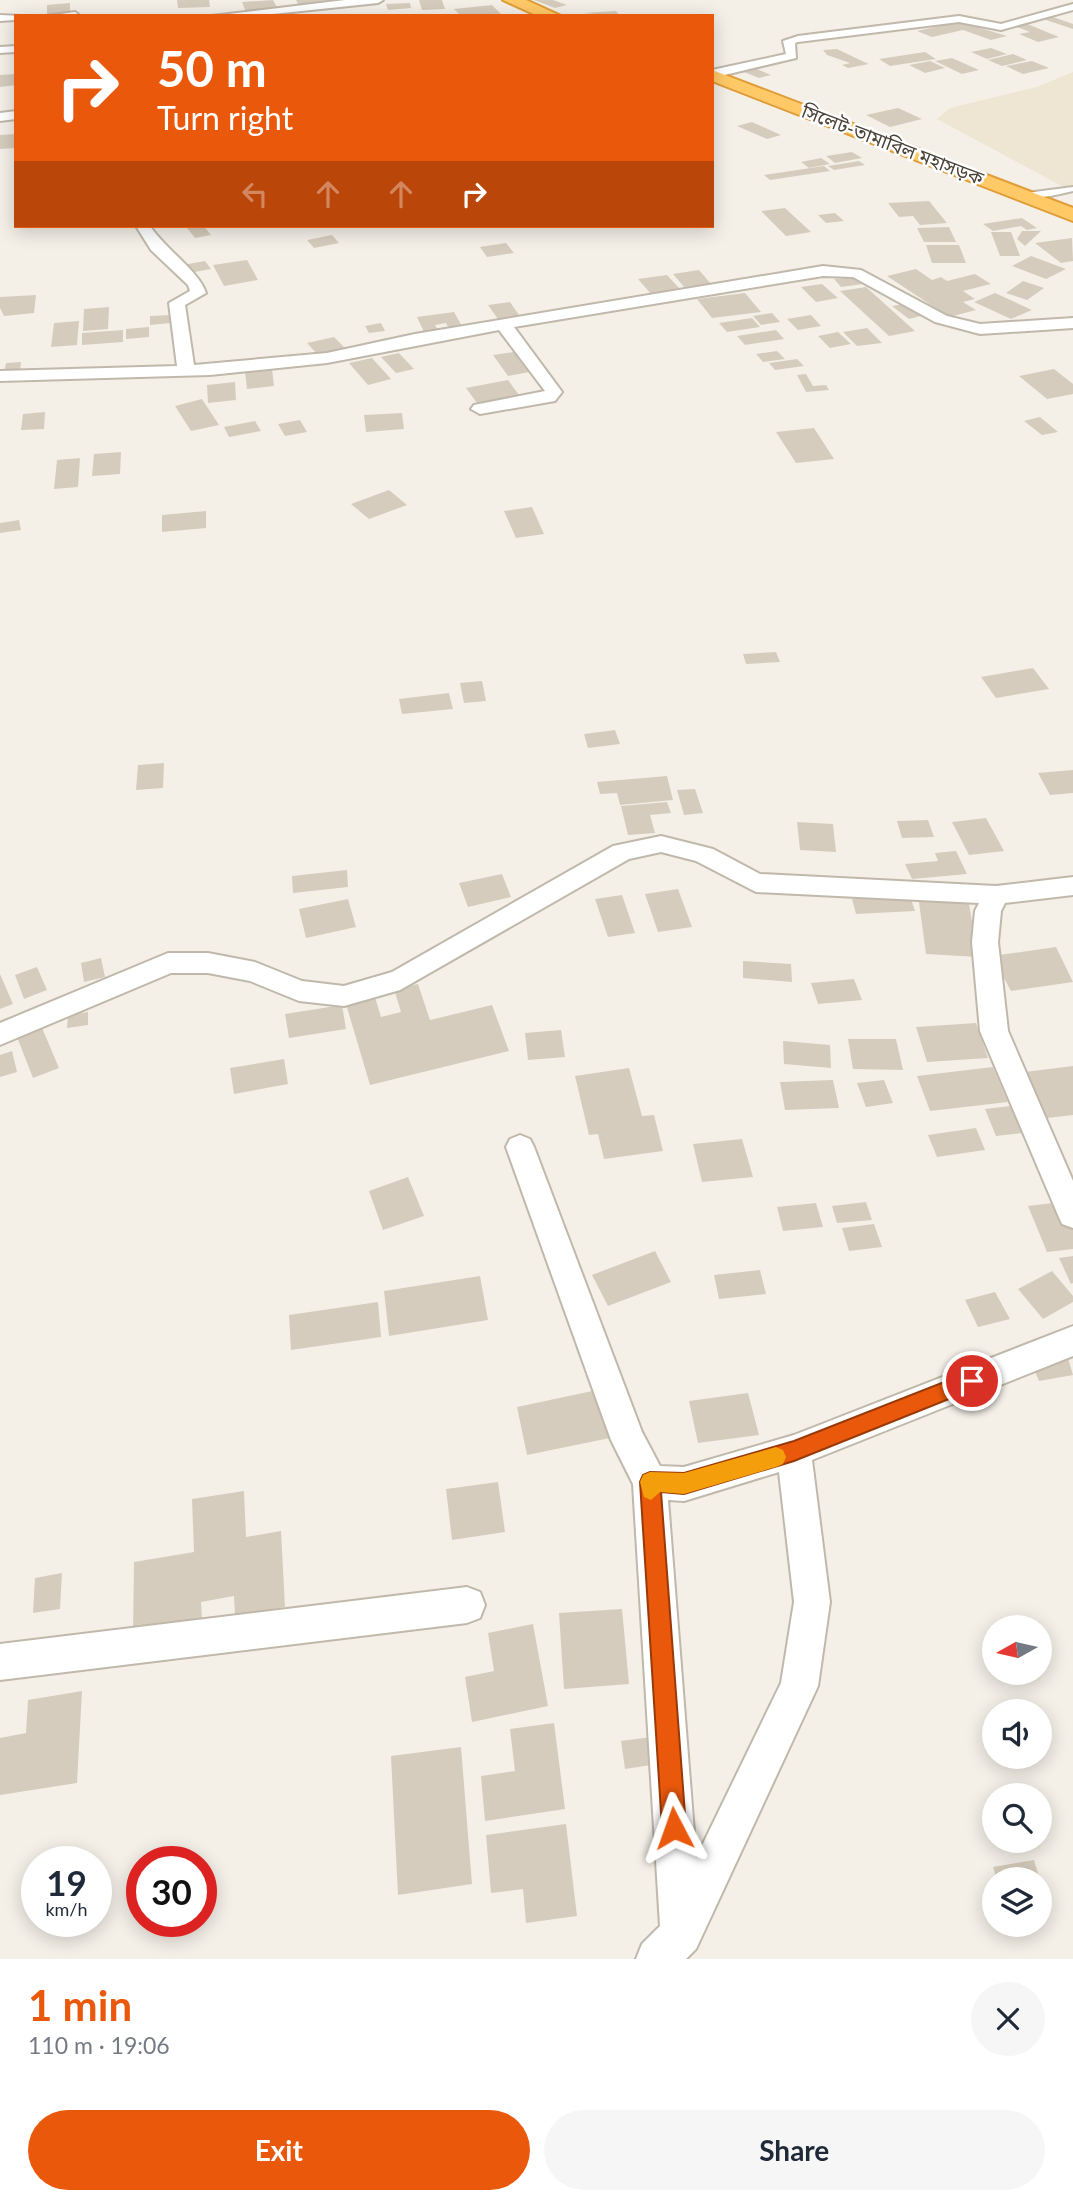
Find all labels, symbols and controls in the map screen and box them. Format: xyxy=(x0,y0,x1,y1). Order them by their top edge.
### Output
text: 50 m xyxy=(157,39,267,97)
icon: right xyxy=(42,42,133,133)
text: Turn right xyxy=(157,98,293,137)
street label: সিলেট-তামাবিল মহাসড়ক xyxy=(798,98,988,190)
icon: left xyxy=(236,175,274,213)
icon: ahead xyxy=(309,175,347,213)
icon: ahead xyxy=(382,175,420,213)
icon: right xyxy=(455,175,493,213)
pin xyxy=(942,1351,1002,1411)
icon: arrive xyxy=(953,1362,991,1400)
north arrow xyxy=(982,1615,1052,1685)
map controls xyxy=(982,1615,1052,1937)
button: sound xyxy=(982,1699,1052,1769)
button: search xyxy=(982,1783,1052,1853)
position arrow xyxy=(637,1791,711,1865)
speed limit sign: 30 xyxy=(126,1846,217,1937)
text: 19 xyxy=(46,1861,87,1903)
button: layers xyxy=(982,1867,1052,1937)
text: km/h xyxy=(45,1898,88,1920)
text: 1 min xyxy=(28,1980,132,2030)
button: close xyxy=(971,1982,1045,2056)
text: 110 m · 19:06 xyxy=(28,2031,170,2059)
button: Exit xyxy=(28,2110,530,2190)
button: Share xyxy=(544,2110,1045,2190)

